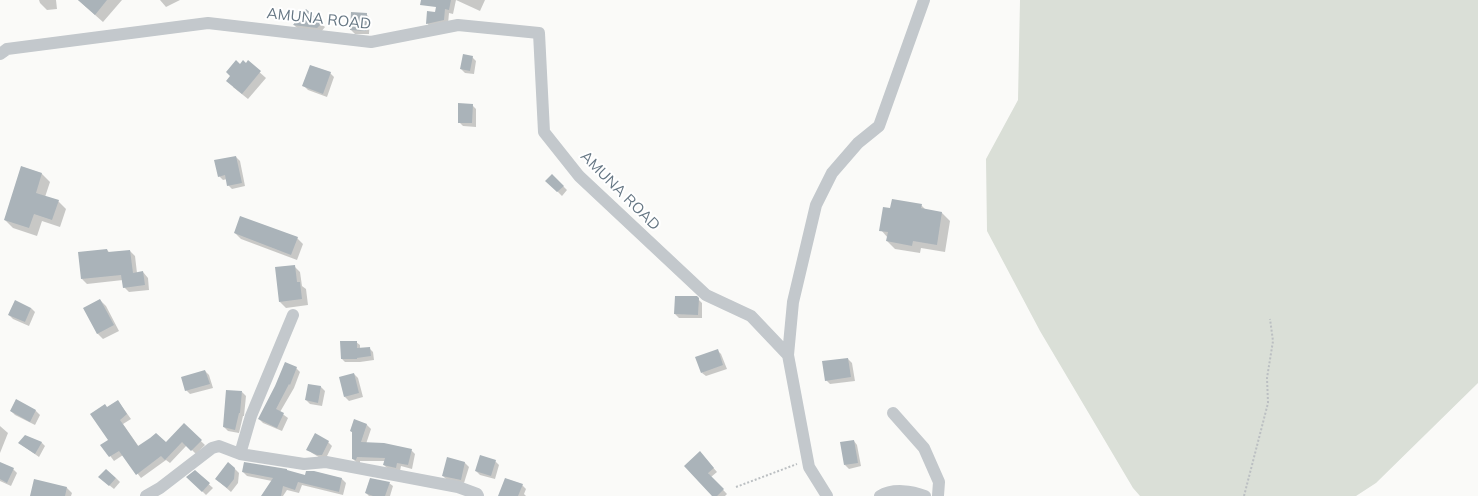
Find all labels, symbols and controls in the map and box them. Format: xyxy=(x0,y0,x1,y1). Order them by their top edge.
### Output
street label: AMUNA ROAD xyxy=(266,5,372,33)
street label: AMUNA ROAD xyxy=(577,148,663,234)

